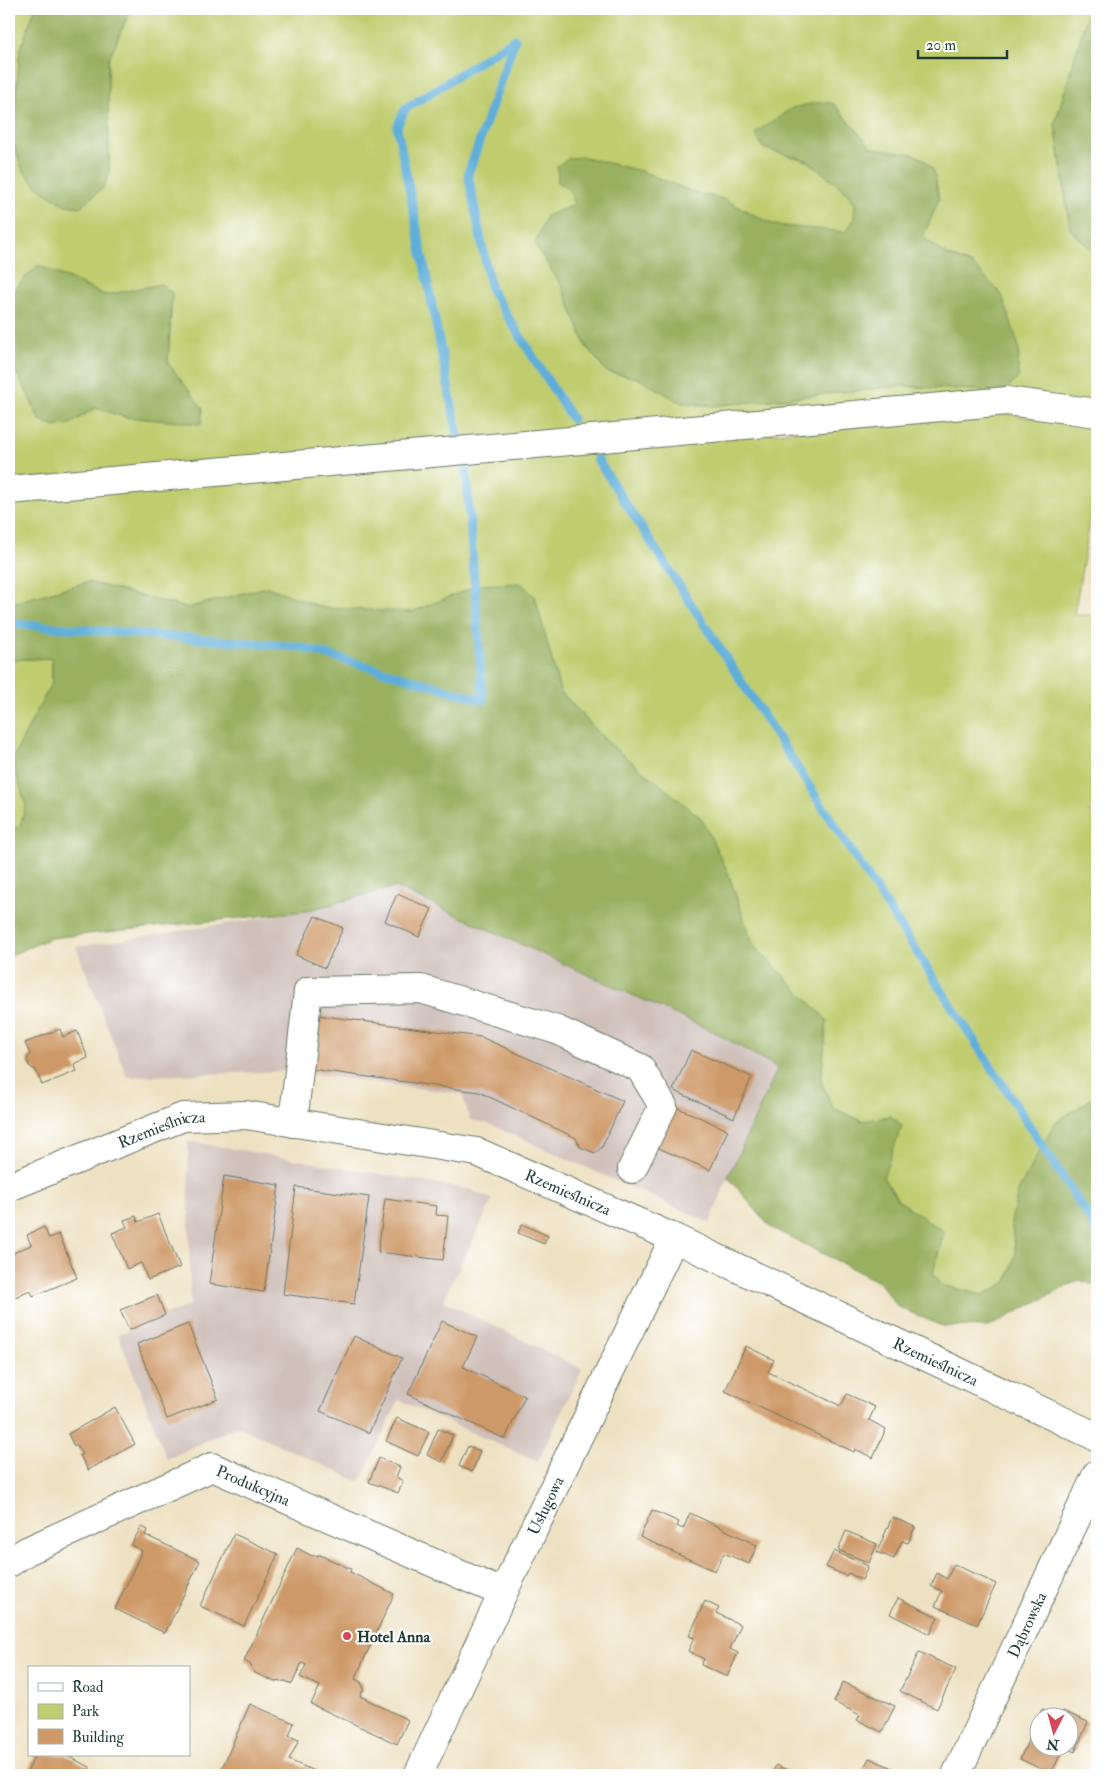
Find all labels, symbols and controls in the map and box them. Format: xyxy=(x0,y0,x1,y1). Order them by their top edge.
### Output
scale bar xyxy=(918,28,1007,60)
text: 20 m xyxy=(926,36,956,55)
street label: Rzemieślnicza xyxy=(115,1107,206,1153)
street label: Rzemieślnicza xyxy=(522,1165,614,1220)
street label: Rzemieślnicza xyxy=(890,1334,982,1391)
street label: Produkcyjna xyxy=(213,1461,293,1511)
street label: Usługowa xyxy=(523,1473,569,1539)
street label: Dąbrowska xyxy=(1003,1589,1051,1661)
place label: Hotel Anna xyxy=(357,1627,431,1647)
marker: Hotel Anna xyxy=(341,1630,353,1642)
legend xyxy=(28,1666,190,1756)
text: Road xyxy=(72,1678,104,1697)
text: Park xyxy=(72,1702,99,1721)
north arrow xyxy=(1028,1706,1078,1756)
text: Building xyxy=(72,1728,124,1747)
text: N xyxy=(1045,1735,1061,1754)

